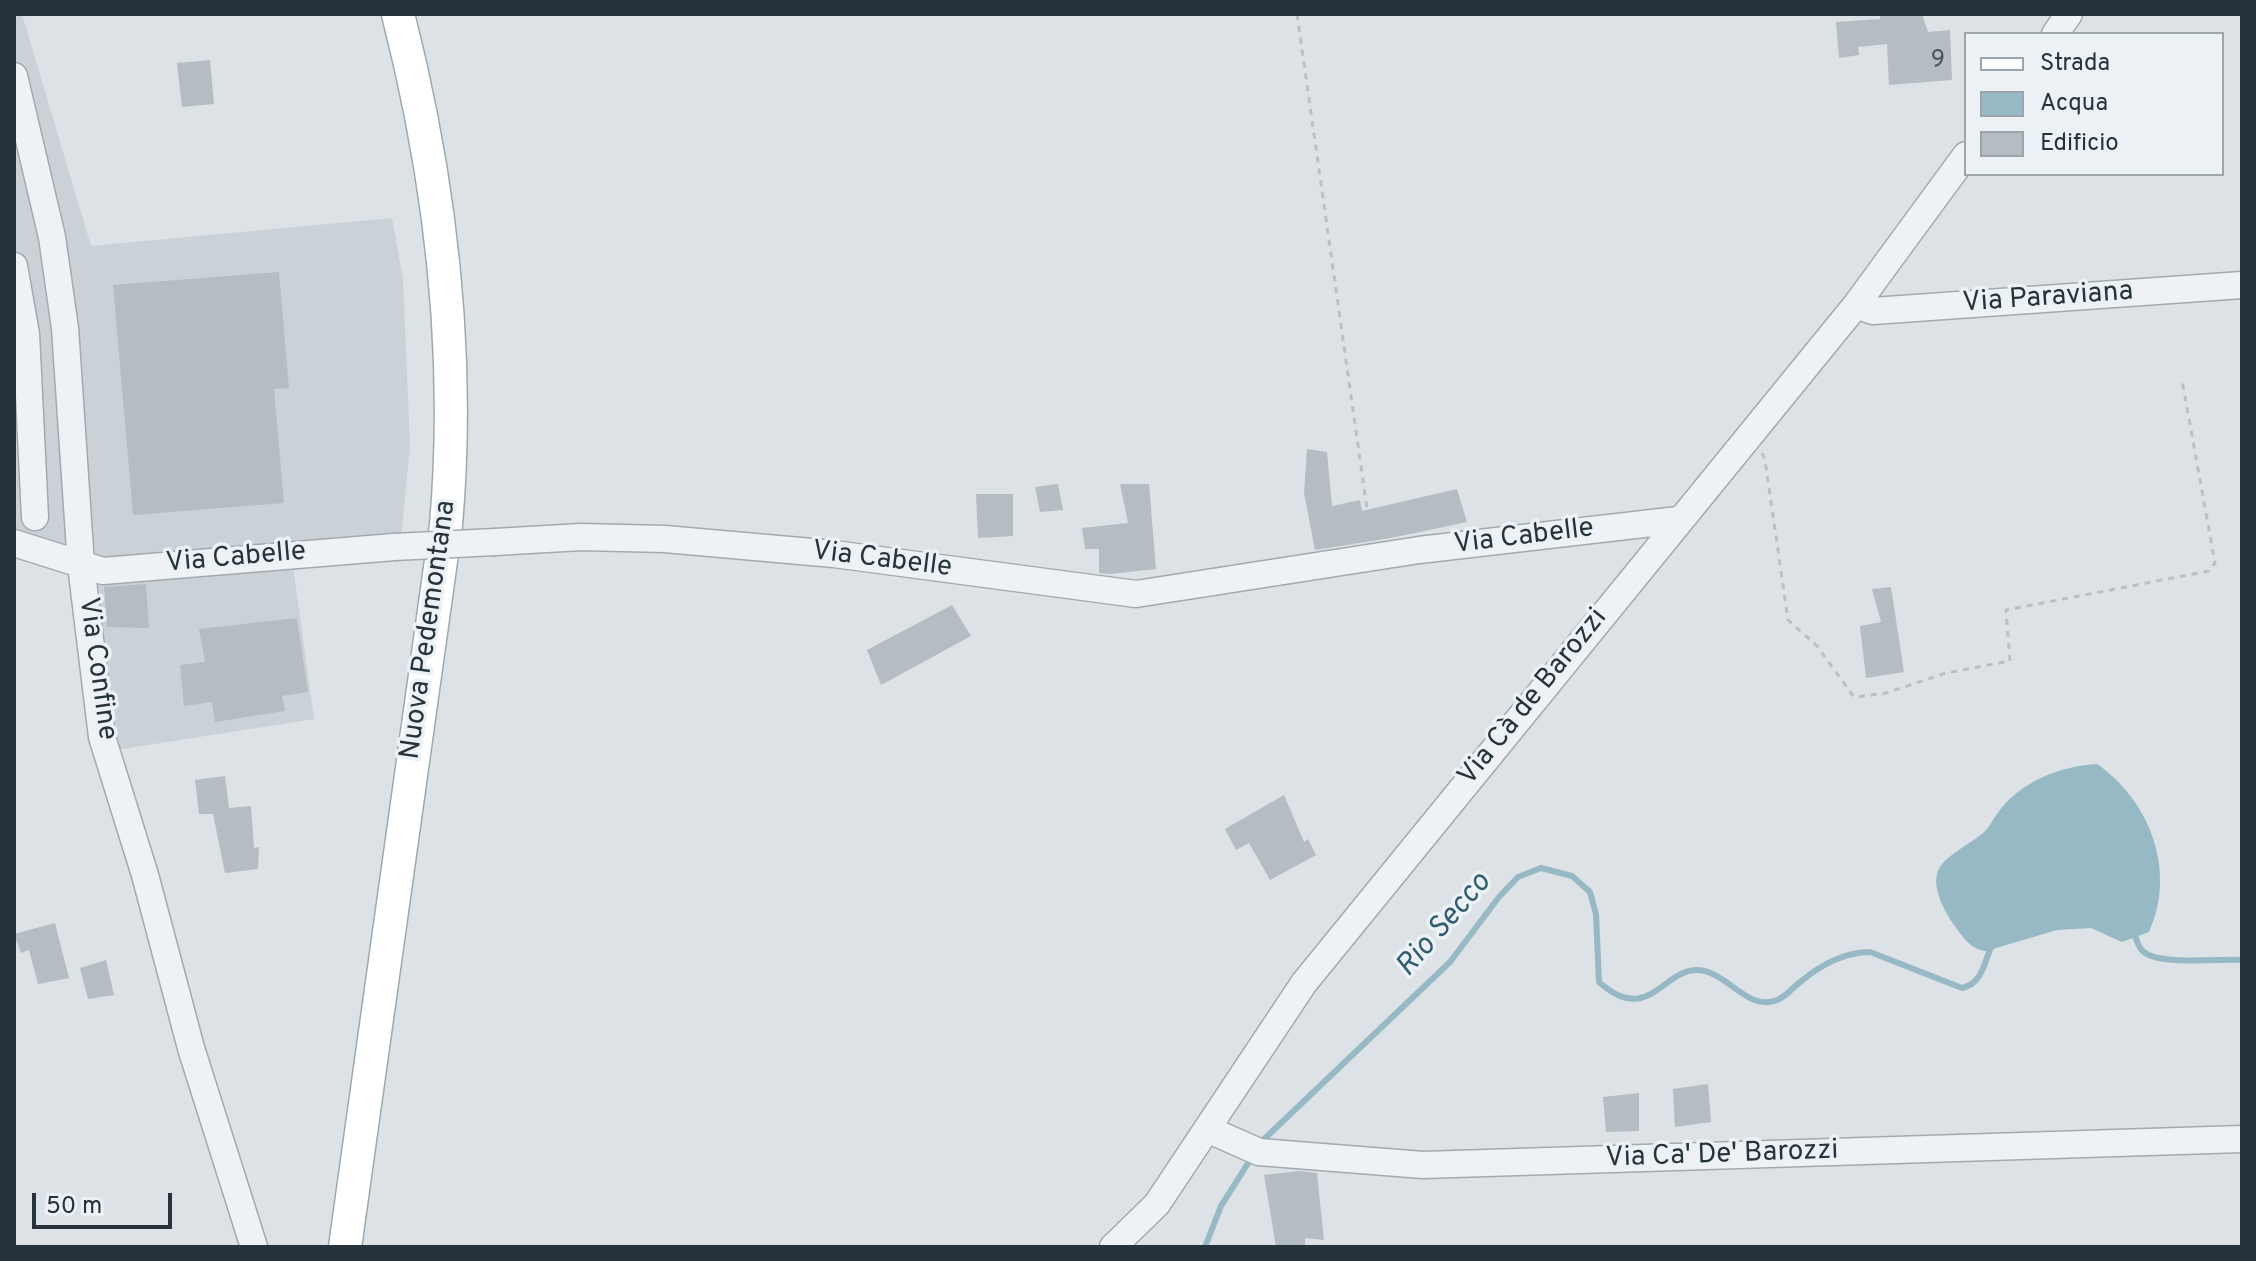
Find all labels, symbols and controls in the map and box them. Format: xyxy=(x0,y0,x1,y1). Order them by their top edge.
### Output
legend xyxy=(1964,32,2224,176)
house number: 9 xyxy=(1931,47,1945,75)
text: Strada xyxy=(2040,49,2110,79)
text: Acqua xyxy=(2040,89,2108,119)
text: Edificio xyxy=(2040,129,2119,159)
street label: Via Paraviana xyxy=(1962,276,2134,322)
street label: Nuova Pedemontana xyxy=(395,498,465,762)
street label: Via Cabelle xyxy=(1452,513,1596,563)
street label: Via Cabelle xyxy=(165,536,307,582)
street label: Via Cabelle xyxy=(810,536,954,586)
street label: Via Confine xyxy=(69,595,123,743)
street label: Via Cà de Barozzi xyxy=(1452,603,1616,793)
water label: Rio Secco xyxy=(1390,867,1500,985)
street label: Via Ca' De' Barozzi xyxy=(1605,1135,1839,1177)
scale bar xyxy=(36,1177,176,1227)
text: 50 m xyxy=(46,1192,102,1222)

